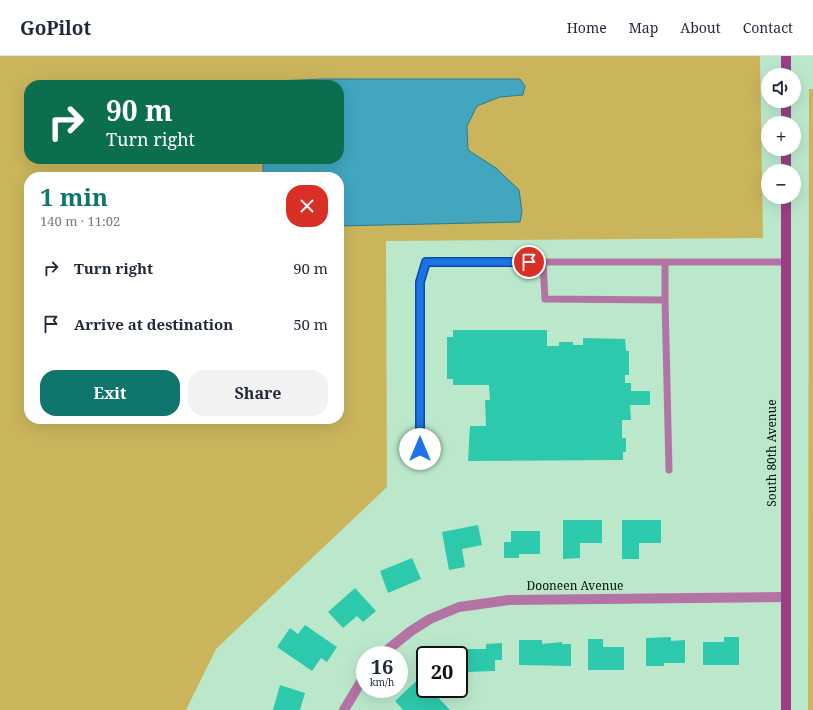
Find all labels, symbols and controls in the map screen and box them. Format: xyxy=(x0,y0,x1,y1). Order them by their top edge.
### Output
text: GoPilot xyxy=(20,15,91,41)
text: Home xyxy=(567,18,607,37)
text: Map xyxy=(629,18,658,37)
text: About xyxy=(680,18,721,37)
text: Contact xyxy=(743,18,793,37)
map controls xyxy=(761,68,801,204)
button: sound xyxy=(761,68,801,108)
text: 90 m xyxy=(106,91,173,129)
icon: right xyxy=(40,96,92,148)
button: + xyxy=(761,116,801,156)
text: Turn right xyxy=(106,127,195,151)
button: − xyxy=(761,164,801,204)
text: 1 min xyxy=(40,180,108,213)
button: close xyxy=(286,185,328,227)
text: 140 m · 11:02 xyxy=(40,212,120,230)
pin xyxy=(512,245,546,279)
icon: arrive xyxy=(518,251,540,273)
icon: right xyxy=(40,257,62,279)
text: Turn right xyxy=(74,258,153,278)
text: 90 m xyxy=(293,258,328,278)
icon: arrive xyxy=(40,313,62,335)
text: Arrive at destination xyxy=(74,314,233,334)
text: 50 m xyxy=(293,314,328,334)
button: Exit xyxy=(40,370,180,416)
button: Share xyxy=(188,370,328,416)
street label: South 80th Avenue xyxy=(763,399,780,507)
position arrow xyxy=(399,428,441,470)
street label: Dooneen Avenue xyxy=(527,577,623,594)
speed limit sign: 20 xyxy=(416,646,468,698)
text: 16 xyxy=(371,653,393,680)
text: km/h xyxy=(370,675,394,689)

